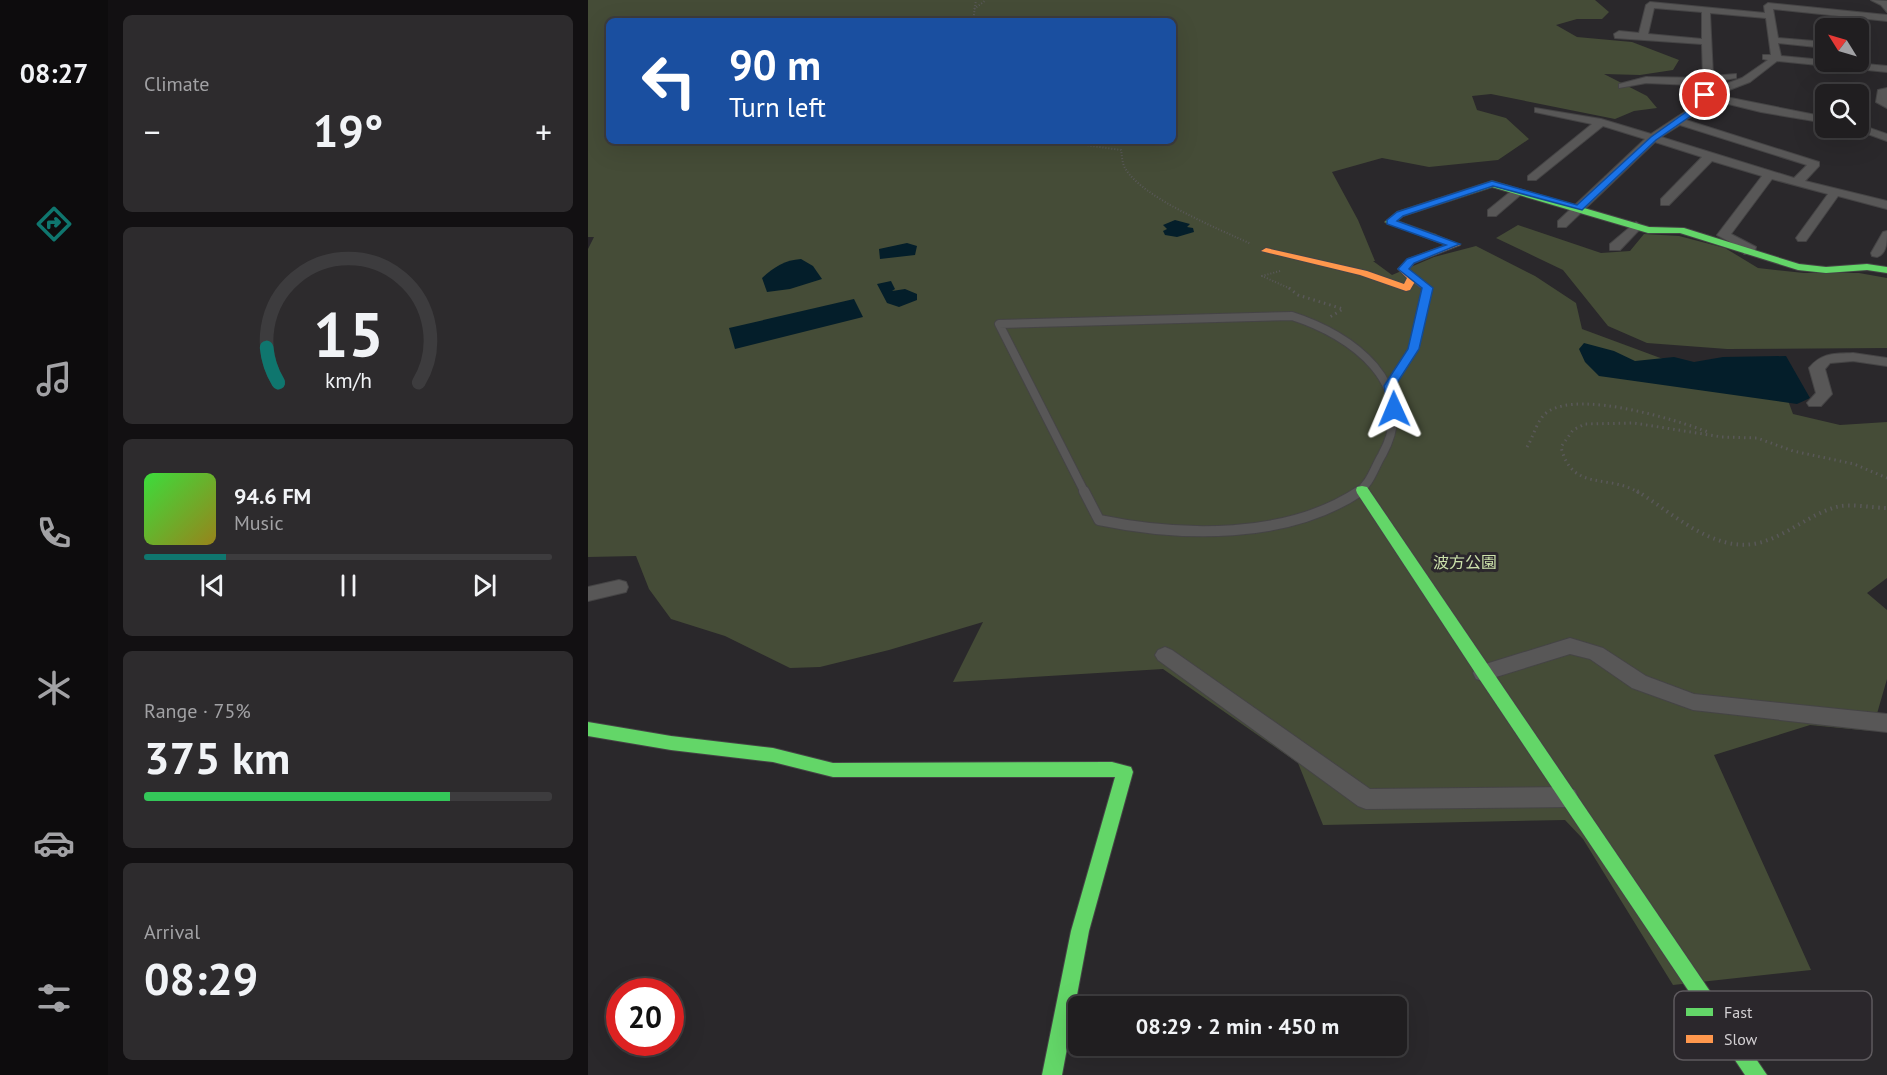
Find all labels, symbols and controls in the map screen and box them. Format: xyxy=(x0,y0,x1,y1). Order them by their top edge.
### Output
north arrow xyxy=(1815,18,1869,72)
map controls xyxy=(1815,18,1869,138)
text: 90 m xyxy=(729,37,821,92)
icon: left xyxy=(630,42,708,120)
text: 08:27 xyxy=(20,56,88,90)
pin xyxy=(1679,69,1730,120)
text: Climate xyxy=(144,71,210,97)
icon: arrive xyxy=(1688,78,1721,111)
button: search xyxy=(1815,84,1869,138)
text: Turn left xyxy=(729,90,826,124)
text: 19° xyxy=(313,101,383,159)
text: − xyxy=(144,110,161,153)
text: + xyxy=(535,110,552,153)
icon: directions xyxy=(33,203,75,245)
text: 15 xyxy=(313,293,383,374)
icon: music xyxy=(33,358,75,400)
text: km/h xyxy=(324,366,371,394)
position arrow xyxy=(1362,377,1426,441)
text: 94.6 FM xyxy=(234,482,311,510)
text: Music xyxy=(234,510,283,536)
icon: phone xyxy=(33,512,75,554)
park label: 波方公園 xyxy=(1433,552,1497,572)
icon: previous xyxy=(196,569,229,602)
icon: pause xyxy=(332,569,365,602)
icon: next xyxy=(468,569,501,602)
icon: climate xyxy=(33,667,75,709)
text: Range · 75% xyxy=(144,698,251,724)
text: 375 km xyxy=(144,728,290,786)
icon: car xyxy=(33,822,75,864)
text: Arrival xyxy=(144,919,200,945)
text: 08:29 xyxy=(144,949,258,1007)
icon: filters xyxy=(33,977,75,1019)
speed limit sign: 20 xyxy=(606,978,684,1056)
legend xyxy=(1674,991,1872,1060)
text: Fast xyxy=(1724,1002,1753,1022)
text: 08:29 · 2 min · 450 m xyxy=(1136,1012,1339,1040)
text: Slow xyxy=(1724,1029,1758,1049)

